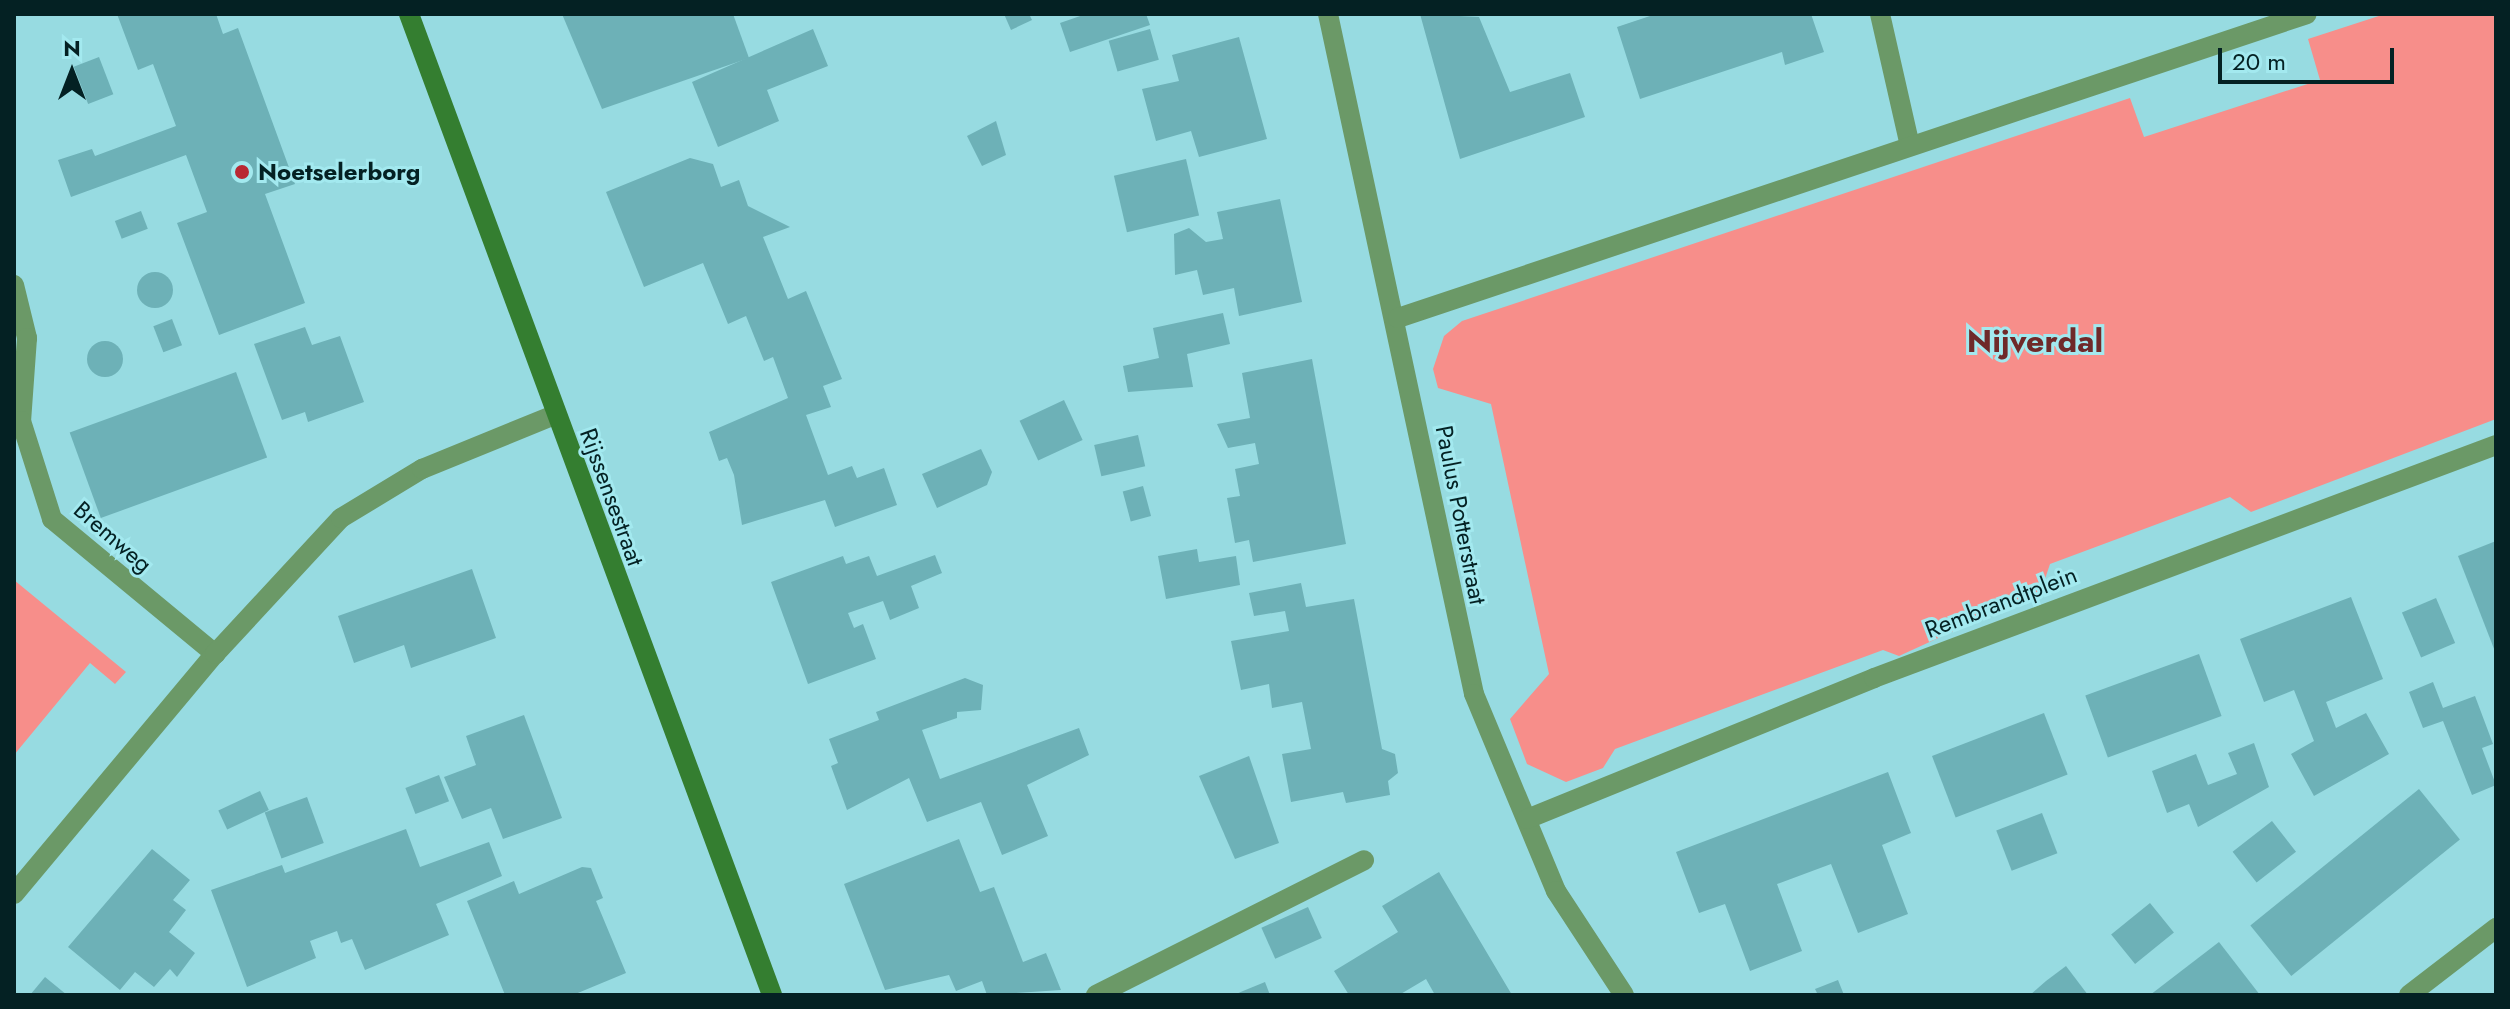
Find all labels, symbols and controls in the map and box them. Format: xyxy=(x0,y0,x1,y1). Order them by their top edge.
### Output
north arrow xyxy=(32,32,112,112)
text: N xyxy=(63,32,81,64)
scale bar xyxy=(2222,32,2398,82)
text: 20 m xyxy=(2232,44,2286,79)
place label: Noetselerborg xyxy=(258,158,421,186)
marker: Noetselerborg xyxy=(233,163,251,181)
district label: Nijverdal xyxy=(1967,322,2103,360)
street label: Paulus Potterstraat xyxy=(1430,423,1492,607)
street label: Rijssensestraat xyxy=(574,424,650,570)
street label: Bremweg xyxy=(68,495,158,579)
street label: Rembrandtplein xyxy=(1921,560,2081,644)

